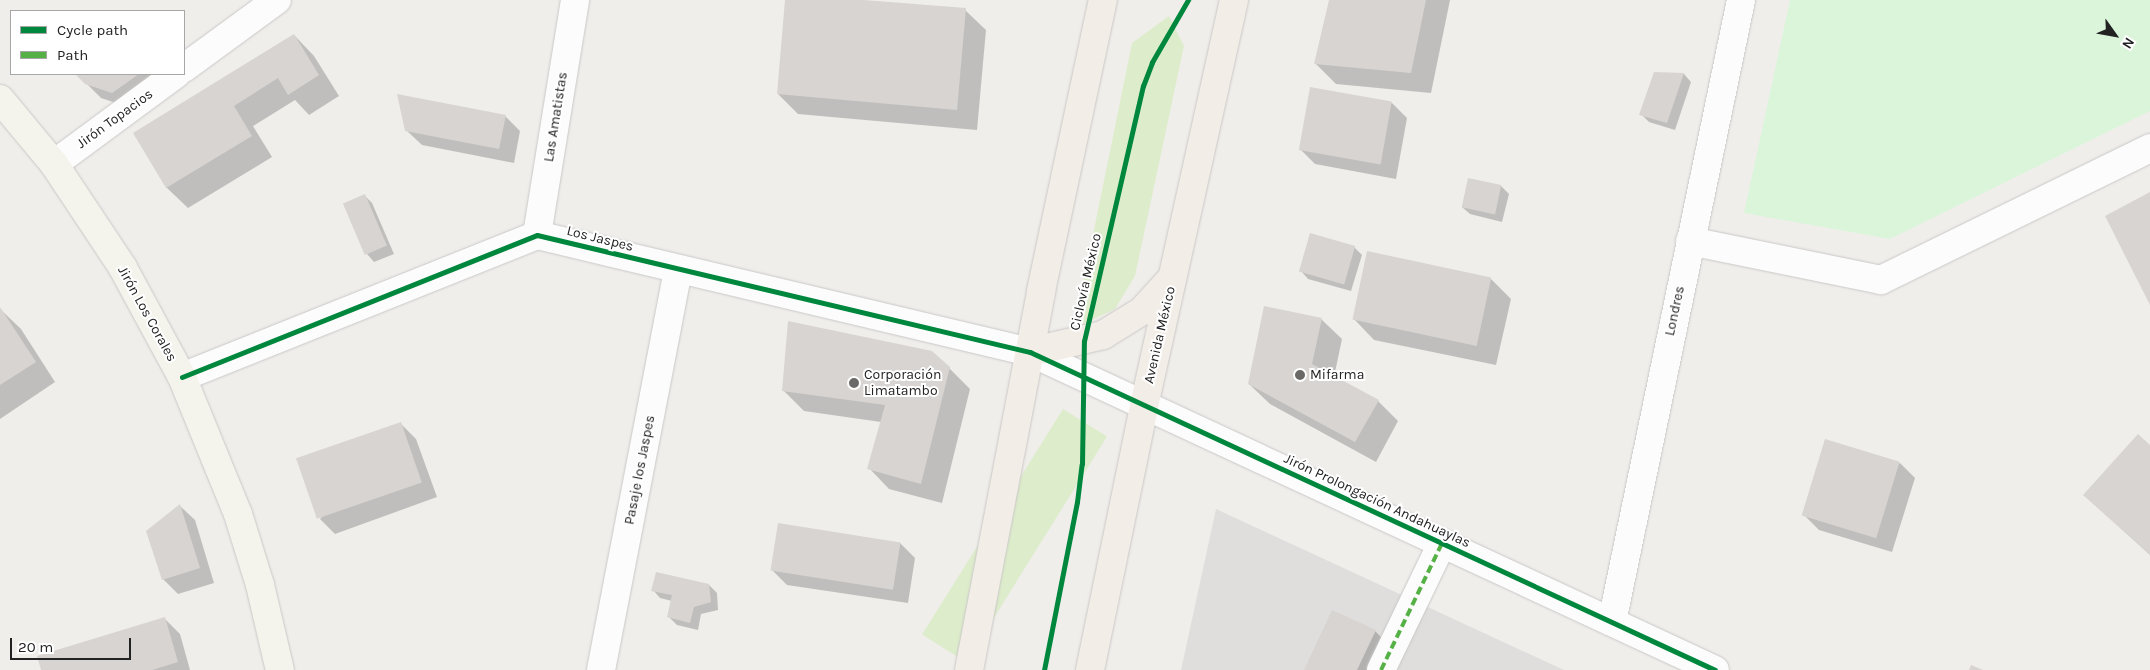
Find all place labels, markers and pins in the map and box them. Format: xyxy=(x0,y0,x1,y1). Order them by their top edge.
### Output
place label: Corporación Limatambo xyxy=(864,367,941,400)
place label: Mifarma xyxy=(1310,367,1364,383)
marker: Mifarma xyxy=(1294,369,1306,381)
marker: Corporación Limatambo xyxy=(848,377,860,389)

